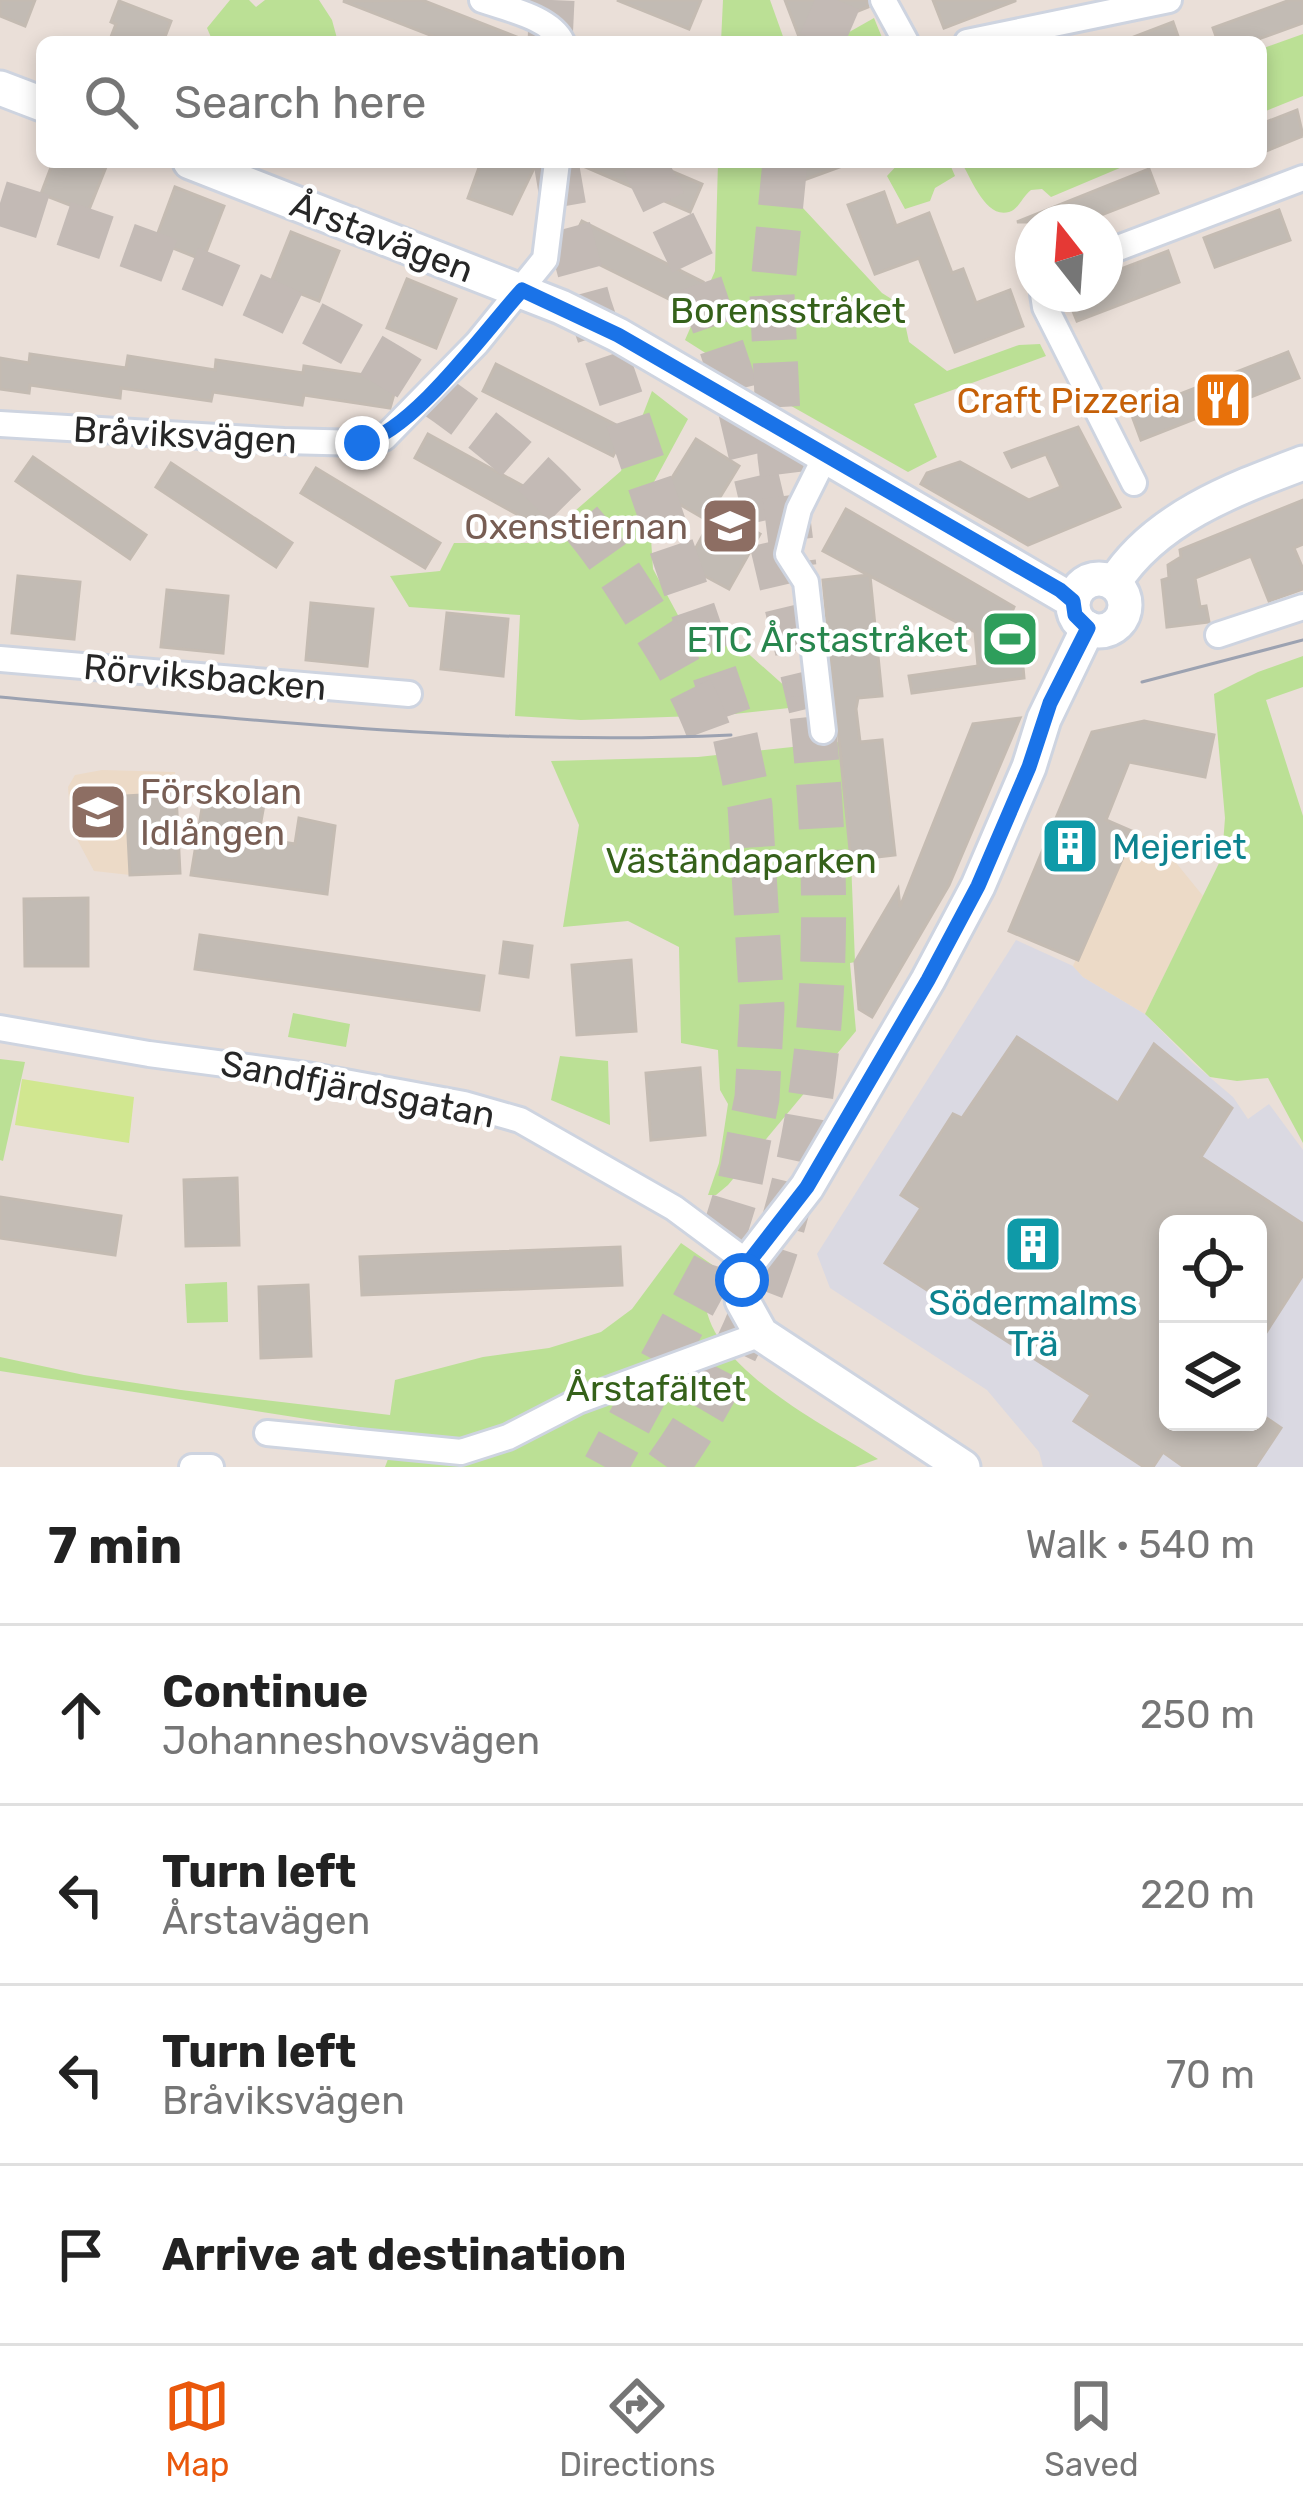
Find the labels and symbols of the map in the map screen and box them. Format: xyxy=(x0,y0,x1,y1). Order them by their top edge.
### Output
street label: Årstavägen xyxy=(285,182,479,292)
north arrow xyxy=(1015,204,1123,312)
park label: Borensstråket xyxy=(670,289,906,332)
restaurant icon: Craft Pizzeria xyxy=(1192,369,1254,431)
place label: Craft Pizzeria xyxy=(957,379,1181,422)
street label: Bråviksvägen xyxy=(72,408,298,462)
route end xyxy=(335,416,389,470)
school or university icon: Oxenstiernan xyxy=(699,495,761,557)
place label: Oxenstiernan xyxy=(464,505,688,548)
sports icon: ETC Årstastråket xyxy=(979,608,1041,670)
place label: ETC Årstastråket xyxy=(686,618,968,661)
street label: Rörviksbacken xyxy=(82,645,328,709)
place label: Förskolan Idlången xyxy=(140,770,302,854)
school or university icon: Förskolan Idlången xyxy=(67,781,129,843)
building icon: Mejeriet xyxy=(1039,815,1101,877)
place label: Mejeriet xyxy=(1112,825,1247,868)
park label: Väständaparken xyxy=(605,839,877,882)
street label: Sandfjärdsgatan xyxy=(217,1041,499,1137)
building icon: Södermalms Trä xyxy=(1002,1213,1064,1275)
route start xyxy=(715,1253,769,1307)
place label: Södermalms Trä xyxy=(928,1281,1138,1365)
park label: Årstafältet xyxy=(566,1367,746,1410)

